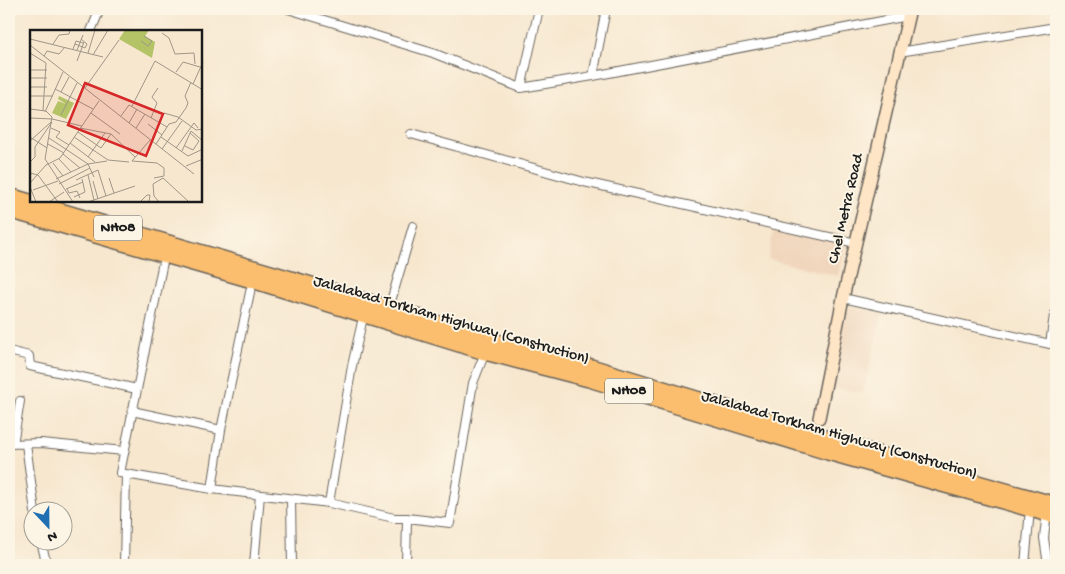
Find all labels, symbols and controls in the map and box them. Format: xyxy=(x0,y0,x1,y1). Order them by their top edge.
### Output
inset map xyxy=(30,30,202,202)
street label: Chel Metra Road xyxy=(825,151,869,266)
road number: NH08 xyxy=(94,216,142,240)
street label: Jalalabad Torkham Highway (Construction) xyxy=(311,272,591,370)
road number: NH08 xyxy=(605,378,653,404)
street label: Jalalabad Torkham Highway (Construction) xyxy=(699,387,979,485)
north arrow xyxy=(22,502,72,552)
text: N xyxy=(45,526,59,545)

